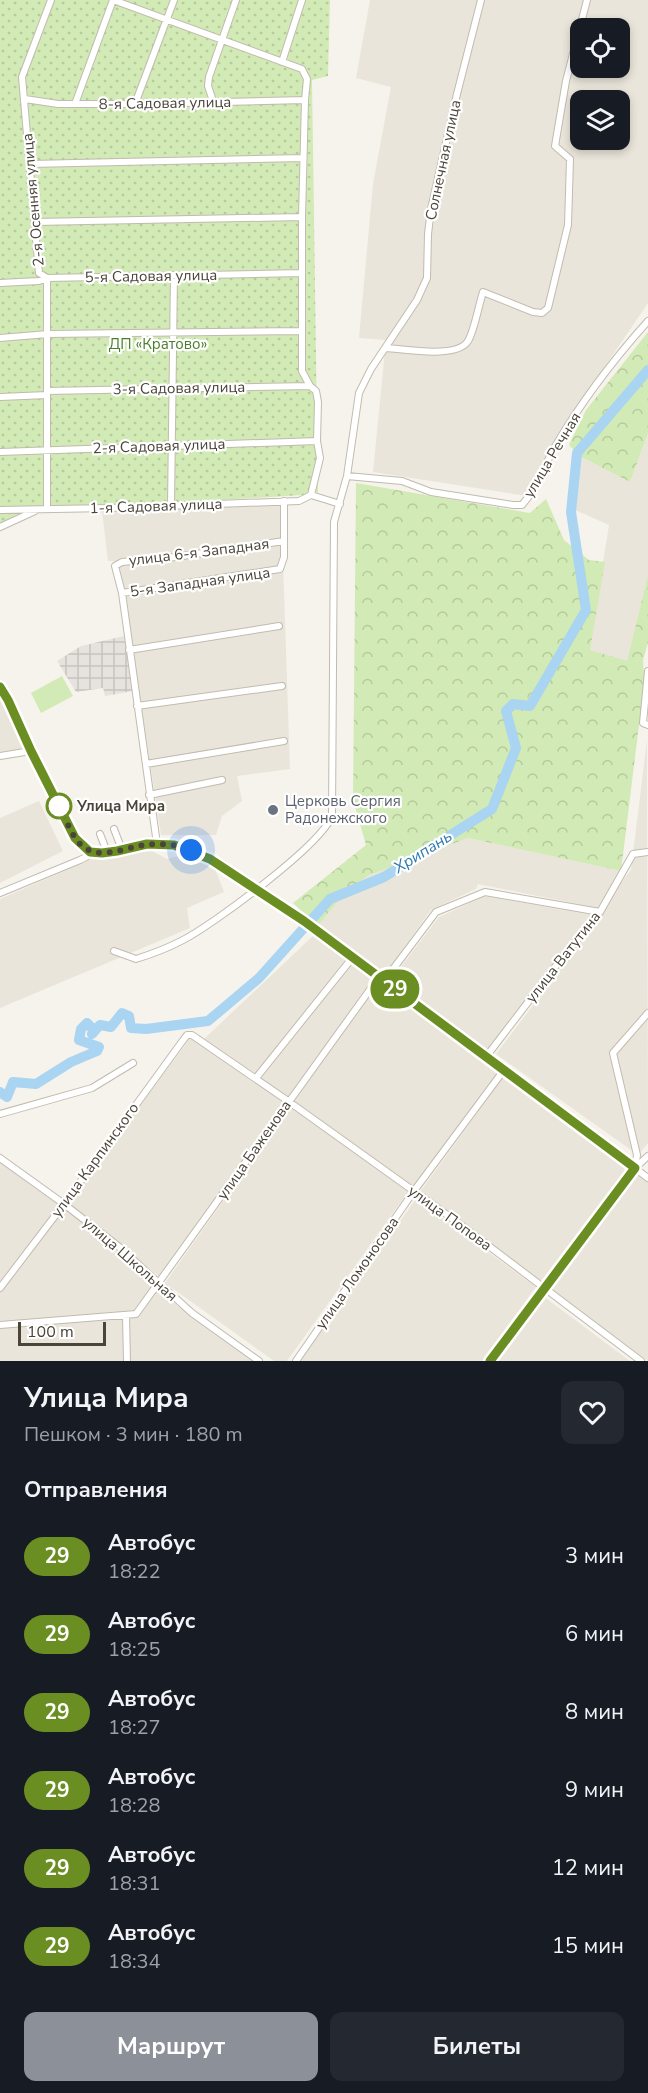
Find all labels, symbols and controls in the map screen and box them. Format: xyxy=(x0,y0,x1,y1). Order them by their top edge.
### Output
map controls xyxy=(570,18,630,150)
button: locate xyxy=(570,18,630,78)
button: layers xyxy=(570,90,630,150)
street label: 8-я Садовая улица xyxy=(98,92,232,114)
street label: Солнечная улица xyxy=(420,98,466,222)
street label: 2-я Осенняя улица xyxy=(17,133,49,267)
street label: 5-я Садовая улица xyxy=(84,265,218,287)
park label: ДП «Кратово» xyxy=(109,334,207,354)
street label: 3-я Садовая улица xyxy=(112,377,246,399)
street label: улица Речная xyxy=(519,409,585,501)
street label: 2-я Садовая улица xyxy=(92,434,226,458)
street label: 1-я Садовая улица xyxy=(89,494,223,518)
street label: улица 6-я Западная xyxy=(128,533,270,571)
street label: 5-я Западная улица xyxy=(129,562,271,602)
place label: Церковь Сергия Радонежского xyxy=(285,791,401,828)
marker: Улица Мира xyxy=(46,793,72,819)
place label: Улица Мира xyxy=(76,796,165,816)
marker: Церковь Сергия Радонежского xyxy=(266,803,280,817)
water label: Хрипань xyxy=(389,825,456,879)
your location xyxy=(176,835,206,865)
street label: улица Ватутина xyxy=(521,907,605,1007)
line badge: 29 xyxy=(368,970,422,1008)
text: 29 xyxy=(382,975,408,1003)
street label: улица Баженова xyxy=(212,1096,296,1204)
street label: улица Карпинского xyxy=(47,1099,143,1221)
street label: улица Попова xyxy=(404,1181,496,1255)
street label: улица Школьная xyxy=(78,1212,182,1306)
street label: улица Ломоносова xyxy=(311,1213,403,1333)
scale bar xyxy=(18,1319,106,1346)
text: 100 m xyxy=(27,1321,74,1343)
text: Улица Мира xyxy=(24,1379,189,1417)
button: heart xyxy=(561,1381,624,1444)
text: Пешком · 3 мин · 180 m xyxy=(24,1421,243,1448)
text: Отправления xyxy=(24,1475,168,1505)
text: Автобус xyxy=(108,1528,196,1558)
text: 3 мин xyxy=(565,1541,624,1571)
text: 29 xyxy=(44,1542,70,1570)
text: 18:22 xyxy=(108,1558,161,1585)
text: Автобус xyxy=(108,1606,196,1636)
text: 6 мин xyxy=(565,1619,624,1649)
text: 29 xyxy=(44,1620,70,1648)
text: 18:25 xyxy=(108,1636,161,1663)
text: Автобус xyxy=(108,1684,196,1714)
text: 8 мин xyxy=(565,1697,624,1727)
text: 29 xyxy=(44,1698,70,1726)
text: 18:27 xyxy=(108,1714,161,1741)
text: Автобус xyxy=(108,1762,196,1792)
text: 9 мин xyxy=(565,1775,624,1805)
text: 29 xyxy=(44,1776,70,1804)
text: 18:28 xyxy=(108,1792,161,1819)
text: Автобус xyxy=(108,1840,196,1870)
text: 12 мин xyxy=(552,1853,624,1883)
text: 29 xyxy=(44,1854,70,1882)
text: 18:31 xyxy=(108,1870,161,1897)
text: Автобус xyxy=(108,1918,196,1948)
text: 15 мин xyxy=(552,1931,624,1961)
text: 29 xyxy=(44,1932,70,1960)
text: 18:34 xyxy=(108,1948,161,1975)
button: Маршрут xyxy=(24,2012,318,2081)
button: Билеты xyxy=(330,2012,624,2081)

